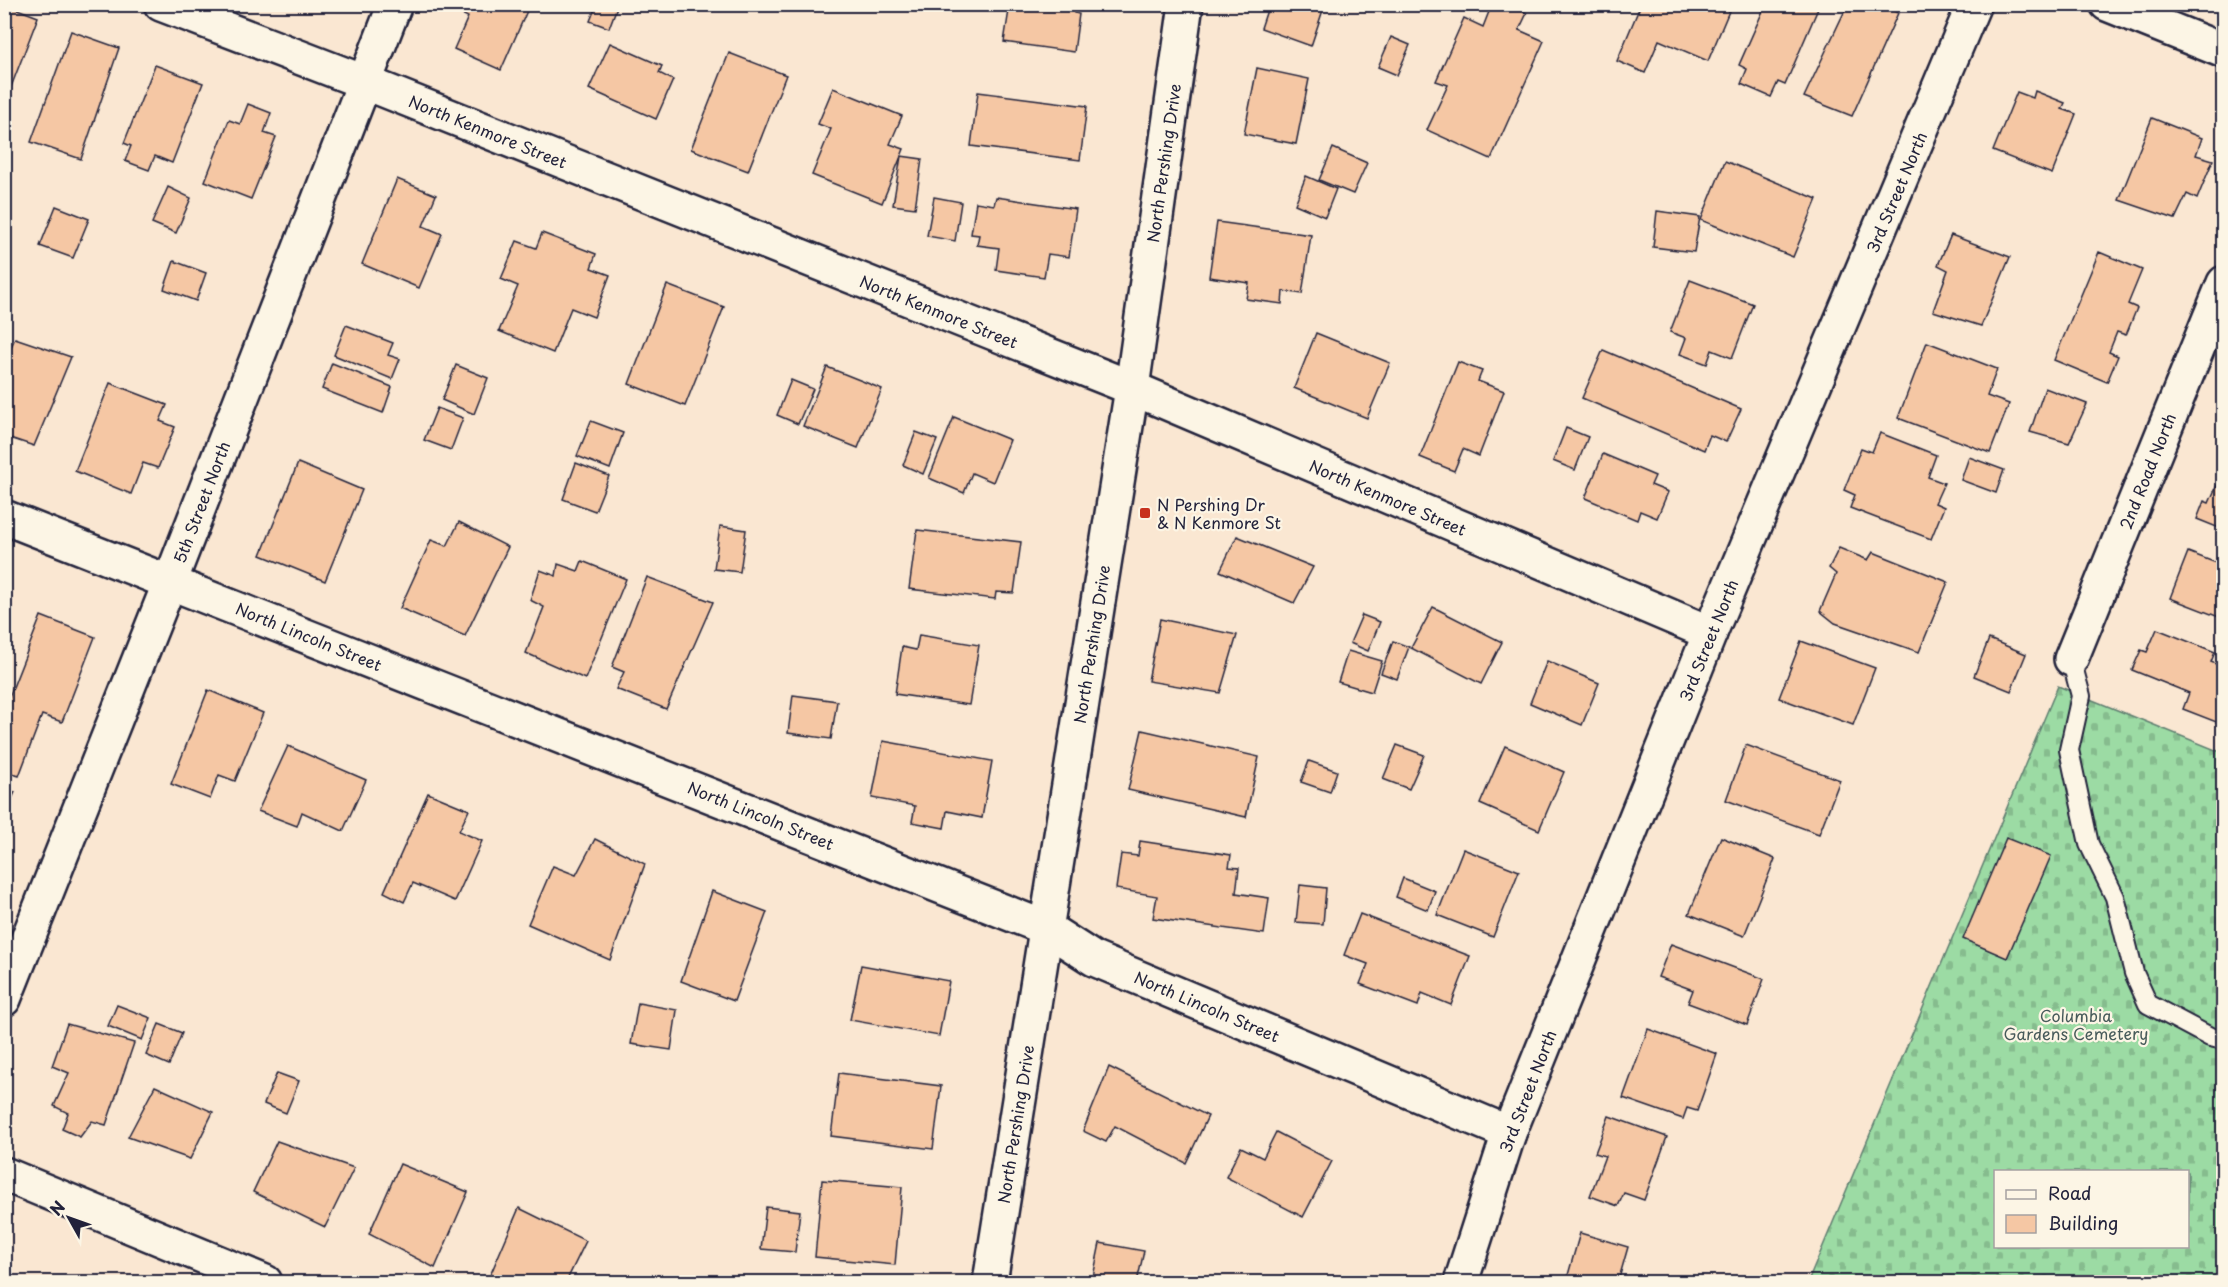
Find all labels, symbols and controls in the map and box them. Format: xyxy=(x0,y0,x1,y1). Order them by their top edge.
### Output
street label: North Pershing Drive xyxy=(1140,82,1186,244)
street label: North Kenmore Street xyxy=(405,88,571,174)
street label: 3rd Street North xyxy=(1860,128,1932,256)
street label: North Kenmore Street xyxy=(856,268,1022,354)
street label: 2nd Road North xyxy=(2113,409,2181,533)
street label: 5th Street North xyxy=(167,438,235,566)
street label: North Kenmore Street xyxy=(1306,453,1471,541)
place label: N Pershing Dr & N Kenmore St xyxy=(1157,492,1281,534)
marker: N Pershing Dr & N Kenmore St xyxy=(1138,506,1152,520)
street label: North Pershing Drive xyxy=(1067,563,1115,725)
street label: 3rd Street North xyxy=(1673,575,1743,705)
street label: North Lincoln Street xyxy=(232,596,386,676)
street label: North Lincoln Street xyxy=(684,775,838,855)
street label: North Lincoln Street xyxy=(1131,965,1284,1048)
park label: Columbia Gardens Cemetery xyxy=(2004,1003,2148,1045)
street label: 3rd Street North xyxy=(1493,1026,1561,1156)
street label: North Pershing Drive xyxy=(991,1043,1039,1205)
legend xyxy=(1994,1170,2189,1248)
text: Road xyxy=(2048,1179,2092,1206)
north arrow xyxy=(39,1188,99,1248)
text: N xyxy=(43,1195,70,1220)
text: Building xyxy=(2048,1209,2118,1236)

